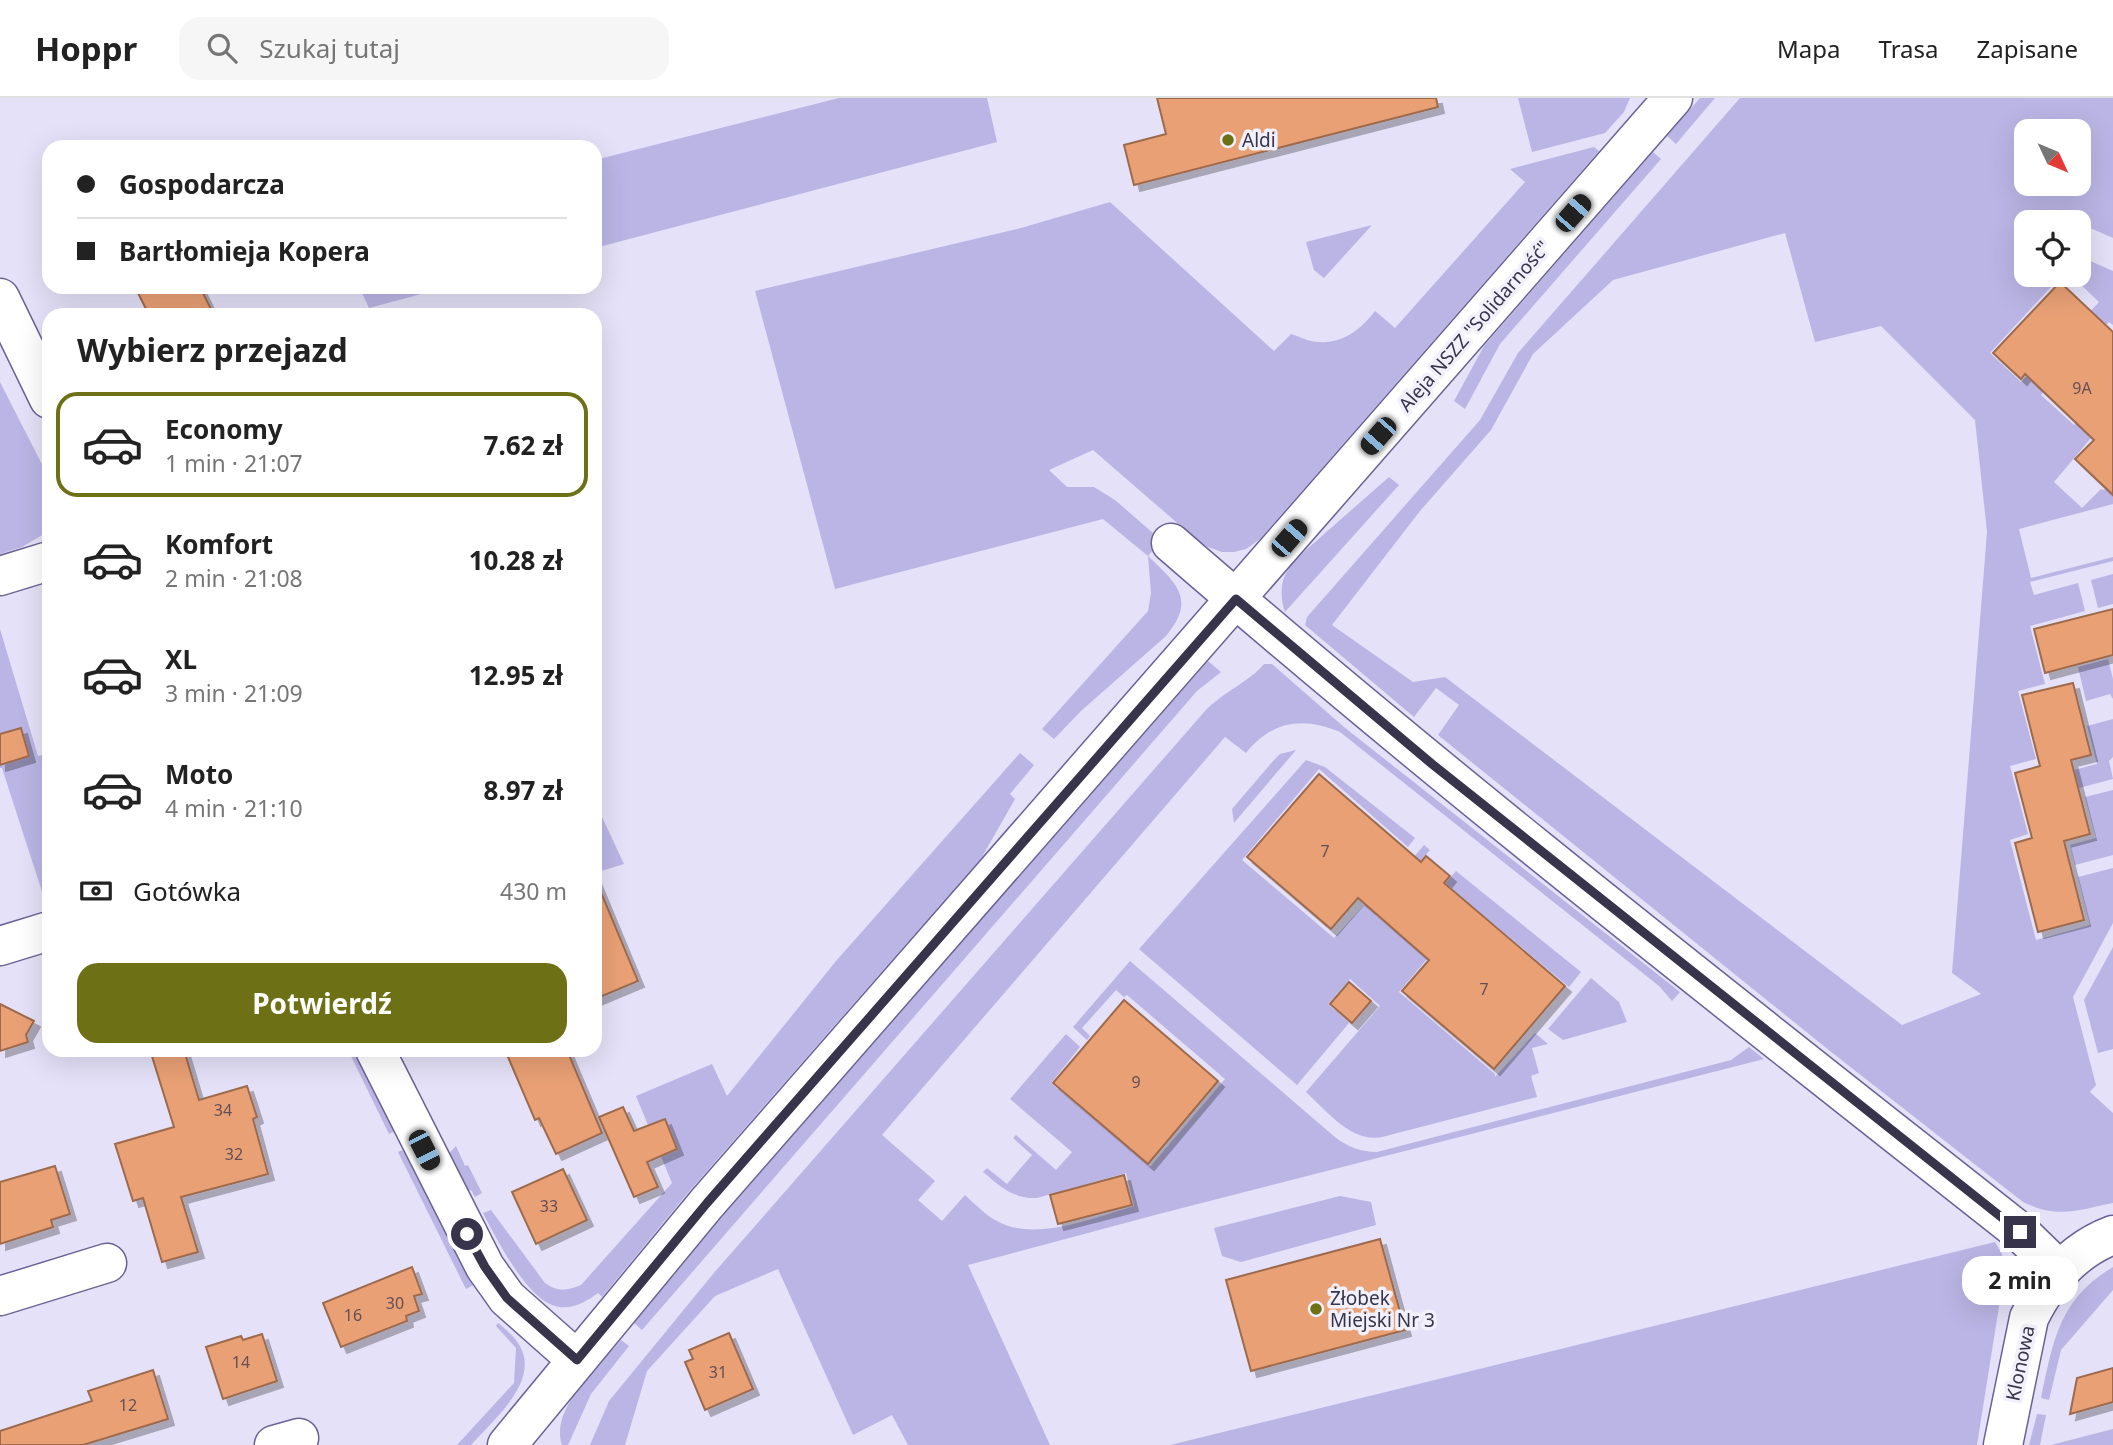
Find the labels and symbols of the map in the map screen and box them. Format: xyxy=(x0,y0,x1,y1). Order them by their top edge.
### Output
north arrow xyxy=(2014,119,2091,196)
place label: Aldi xyxy=(1242,127,1276,153)
marker: Aldi xyxy=(1220,132,1236,148)
car xyxy=(1552,190,1595,236)
street label: Aleja NSZZ "Solidarność" xyxy=(1392,235,1556,417)
house number: 9A xyxy=(2072,377,2092,399)
car xyxy=(1357,413,1400,459)
car xyxy=(1268,515,1311,561)
house number: 7 xyxy=(1320,840,1330,862)
house number: 7 xyxy=(1479,978,1489,1000)
house number: 9 xyxy=(1131,1071,1141,1093)
house number: 34 xyxy=(214,1099,232,1121)
car xyxy=(406,1127,443,1173)
house number: 32 xyxy=(225,1143,243,1165)
house number: 33 xyxy=(540,1195,558,1217)
route end xyxy=(2004,1216,2036,1248)
route start xyxy=(451,1218,483,1250)
callout: 2 min xyxy=(1962,1256,2078,1306)
place label: Żłobek Miejski Nr 3 xyxy=(1330,1285,1435,1333)
house number: 30 xyxy=(386,1292,404,1314)
marker: Żłobek Miejski Nr 3 xyxy=(1308,1301,1324,1317)
house number: 16 xyxy=(344,1304,362,1326)
street label: Klonowa xyxy=(1999,1323,2041,1403)
house number: 14 xyxy=(232,1351,250,1373)
house number: 31 xyxy=(709,1361,727,1383)
house number: 12 xyxy=(119,1394,137,1416)

